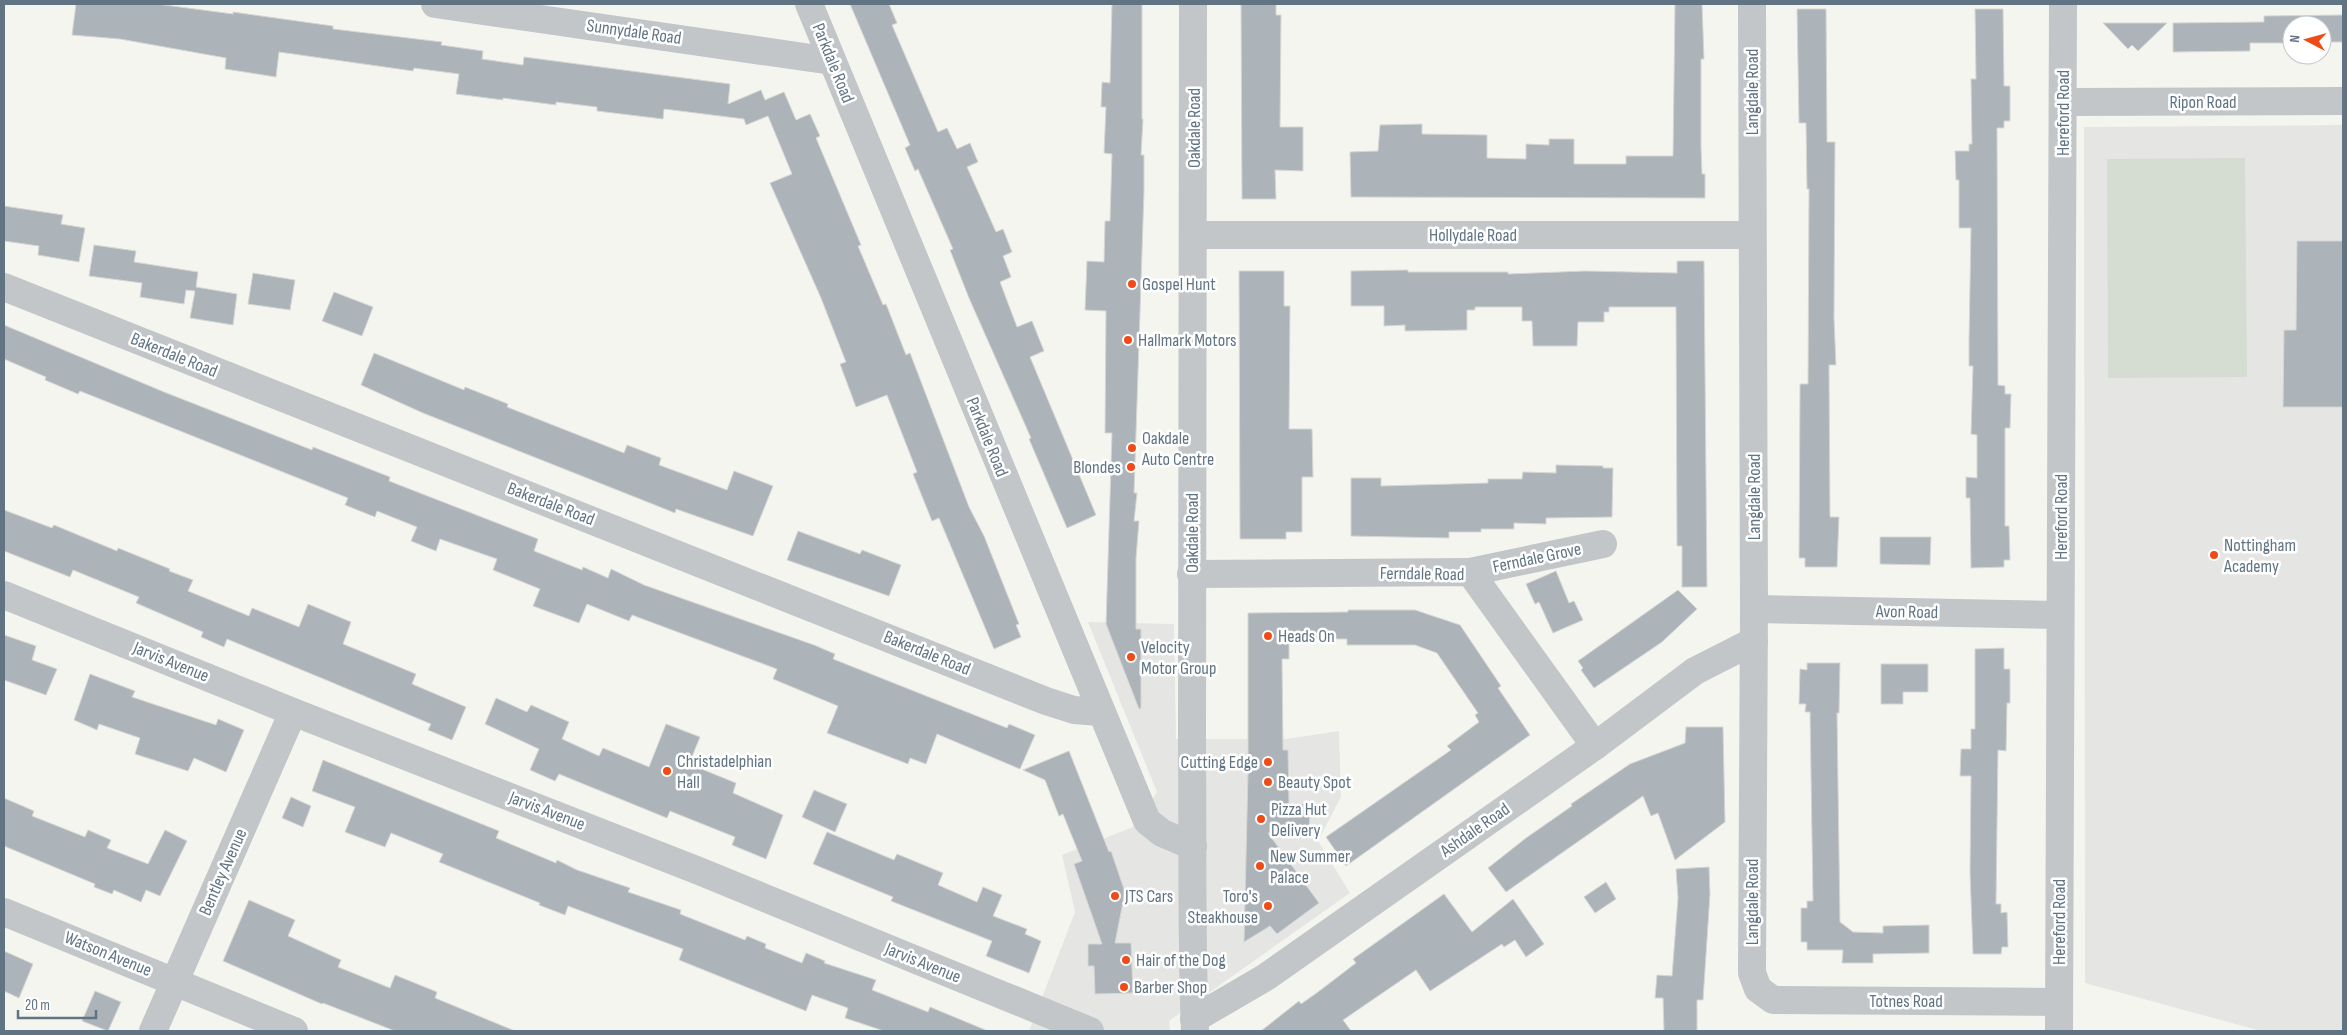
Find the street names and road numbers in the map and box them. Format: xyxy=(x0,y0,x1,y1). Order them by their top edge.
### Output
street label: Sunnydale Road xyxy=(585,15,683,49)
street label: Parkdale Road xyxy=(808,20,858,106)
street label: Langdale Road xyxy=(1742,49,1763,135)
street label: Hereford Road xyxy=(2053,70,2074,156)
street label: Oakdale Road xyxy=(1184,88,1205,168)
street label: Ripon Road xyxy=(2169,92,2237,113)
street label: Hollydale Road xyxy=(1429,225,1517,246)
street label: Bakerdale Road xyxy=(128,328,220,382)
street label: Parkdale Road xyxy=(962,394,1012,480)
street label: Langdale Road xyxy=(1744,454,1765,540)
street label: Hereford Road xyxy=(2051,474,2072,560)
street label: Bakerdale Road xyxy=(504,478,598,530)
street label: Oakdale Road xyxy=(1182,493,1203,573)
street label: Ferndale Grove xyxy=(1491,538,1583,578)
street label: Ferndale Road xyxy=(1380,563,1464,585)
street label: Avon Road xyxy=(1875,601,1938,623)
street label: Bakerdale Road xyxy=(881,626,973,680)
street label: Jarvis Avenue xyxy=(129,637,212,687)
street label: Jarvis Avenue xyxy=(505,787,588,835)
street label: Ashdale Road xyxy=(1435,799,1514,862)
street label: Bentley Avenue xyxy=(195,825,251,919)
street label: Langdale Road xyxy=(1742,859,1763,945)
street label: Hereford Road xyxy=(2049,879,2070,965)
street label: Watson Avenue xyxy=(61,927,155,981)
street label: Jarvis Avenue xyxy=(881,938,964,988)
street label: Totnes Road xyxy=(1869,991,1943,1012)

